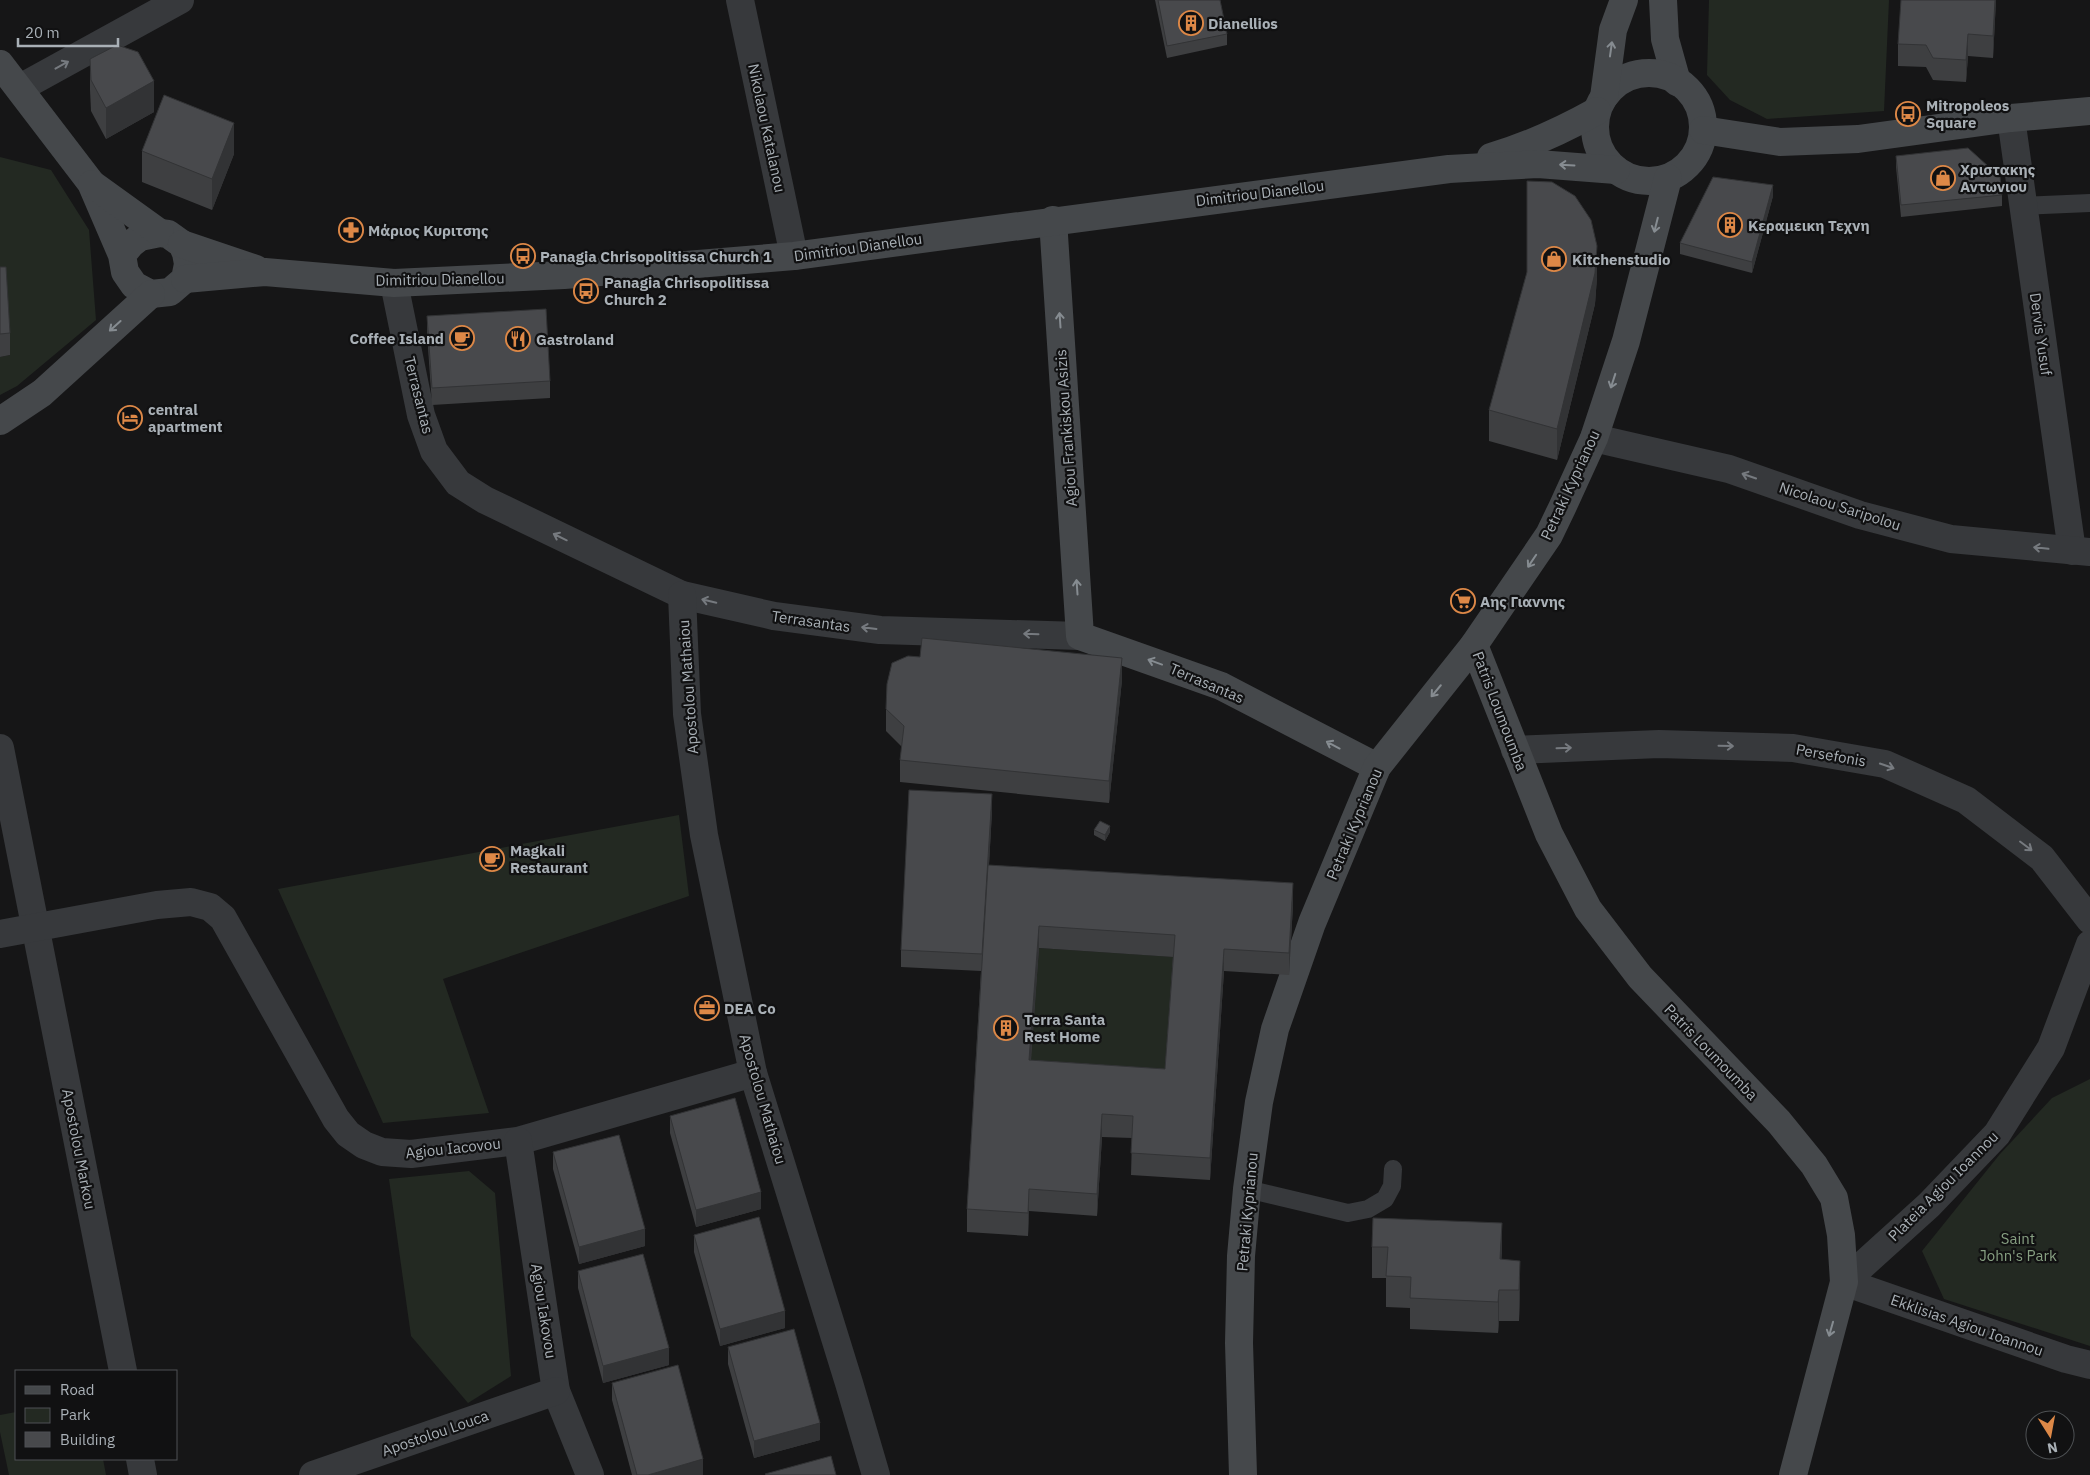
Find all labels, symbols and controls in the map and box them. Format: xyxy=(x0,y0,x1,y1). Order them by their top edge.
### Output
building icon: Dianellios xyxy=(1178,10,1204,36)
place label: Dianellios xyxy=(1208,14,1278,33)
scale bar xyxy=(18,15,118,47)
text: 20 m xyxy=(25,23,60,42)
one-way arrow xyxy=(1606,41,1616,57)
one-way arrow xyxy=(55,59,69,69)
street label: Nikolaou Katalanou xyxy=(744,62,790,194)
place label: Mitropoleos Square xyxy=(1926,96,2010,132)
bus stop icon: Mitropoleos Square xyxy=(1895,101,1921,127)
place label: Χριστακης Αντωνιου xyxy=(1960,160,2036,196)
one-way arrow xyxy=(1560,161,1576,170)
shop icon: Χριστακης Αντωνιου xyxy=(1930,165,1956,191)
street label: Dimitriou Dianellou xyxy=(1195,176,1325,210)
building icon: Κεραμεικη Τεχνη xyxy=(1717,212,1743,238)
one-way arrow xyxy=(1651,216,1660,232)
place label: Κεραμεικη Τεχνη xyxy=(1748,216,1870,235)
pharmacy icon: Μάριος Κυριτσης xyxy=(338,217,364,243)
place label: Μάριος Κυριτσης xyxy=(368,221,489,240)
street label: Dimitriou Dianellou xyxy=(793,229,923,265)
bus stop icon: Panagia Chrisopolitissa Church 1 xyxy=(510,243,536,269)
shop icon: Kitchenstudio xyxy=(1541,246,1567,272)
place label: Panagia Chrisopolitissa Church 1 xyxy=(540,247,772,266)
place label: Kitchenstudio xyxy=(1572,250,1670,269)
street label: Dimitriou Dianellou xyxy=(375,268,505,290)
place label: Panagia Chrisopolitissa Church 2 xyxy=(604,273,770,309)
bus stop icon: Panagia Chrisopolitissa Church 2 xyxy=(573,278,599,304)
street label: Dervis Yusuf xyxy=(2026,291,2056,377)
one-way arrow xyxy=(1055,312,1064,328)
one-way arrow xyxy=(108,321,121,332)
cafe icon: Coffee Island xyxy=(449,325,475,351)
restaurant icon: Gastroland xyxy=(505,326,531,352)
place label: Coffee Island xyxy=(350,329,444,348)
place label: Gastroland xyxy=(536,330,614,349)
street label: Agiou Frankiskou Asizis xyxy=(1051,349,1081,507)
street label: Terrasantas xyxy=(400,354,438,436)
one-way arrow xyxy=(1608,373,1617,389)
place label: central apartment xyxy=(148,400,223,436)
hotel icon: central apartment xyxy=(117,405,143,431)
street label: Petraki Kyprianou xyxy=(1536,427,1604,543)
one-way arrow xyxy=(1742,471,1757,480)
street label: Nicolaou Saripolou xyxy=(1777,477,1903,535)
one-way arrow xyxy=(553,532,568,541)
one-way arrow xyxy=(2034,543,2050,552)
one-way arrow xyxy=(1527,553,1537,567)
one-way arrow xyxy=(1072,579,1081,595)
supermarket icon: Αης Γιαννης xyxy=(1450,588,1476,614)
place label: Αης Γιαννης xyxy=(1480,592,1566,611)
one-way arrow xyxy=(701,596,717,605)
street label: Terrasantas xyxy=(770,606,852,636)
street label: Apostolou Mathaiou xyxy=(674,619,702,755)
one-way arrow xyxy=(861,623,877,633)
one-way arrow xyxy=(1023,629,1040,639)
street label: Patris Loumoumba xyxy=(1468,649,1532,773)
one-way arrow xyxy=(1147,657,1163,666)
street label: Terrasantas xyxy=(1167,659,1247,707)
one-way arrow xyxy=(1430,685,1441,698)
street label: Persefonis xyxy=(1794,739,1868,771)
one-way arrow xyxy=(1326,740,1341,750)
one-way arrow xyxy=(1718,741,1734,751)
one-way arrow xyxy=(1555,743,1571,753)
one-way arrow xyxy=(1878,762,1894,771)
street label: Petraki Kyprianou xyxy=(1322,765,1386,883)
place label: Magkali Restaurant xyxy=(510,841,588,877)
one-way arrow xyxy=(2019,841,2032,852)
cafe icon: Magkali Restaurant xyxy=(479,846,505,872)
office icon: DEA Co xyxy=(694,995,720,1021)
place label: DEA Co xyxy=(724,999,776,1018)
street label: Patris Loumoumba xyxy=(1660,1000,1762,1104)
place label: Terra Santa Rest Home xyxy=(1024,1010,1106,1046)
building icon: Terra Santa Rest Home xyxy=(993,1015,1019,1041)
street label: Apostolou Mathaiou xyxy=(735,1032,791,1166)
street label: Apostolou Markou xyxy=(58,1087,100,1211)
street label: Plateia Agiou Ioannou xyxy=(1884,1127,2002,1245)
street label: Agiou Iacovou xyxy=(404,1134,502,1162)
street label: Petraki Kyprianou xyxy=(1232,1152,1262,1272)
park label: Saint John's Park xyxy=(1979,1229,2057,1265)
street label: Agiou Iakovou xyxy=(527,1262,561,1360)
street label: Ekklisias Agiou Ioannou xyxy=(1888,1290,2046,1360)
one-way arrow xyxy=(1826,1320,1835,1336)
legend xyxy=(15,1370,178,1460)
text: Road xyxy=(60,1380,95,1399)
text: Park xyxy=(60,1405,90,1424)
street label: Apostolou Louca xyxy=(379,1406,491,1460)
north arrow xyxy=(2025,1410,2075,1460)
text: Building xyxy=(60,1430,115,1449)
text: N xyxy=(2046,1438,2059,1458)

